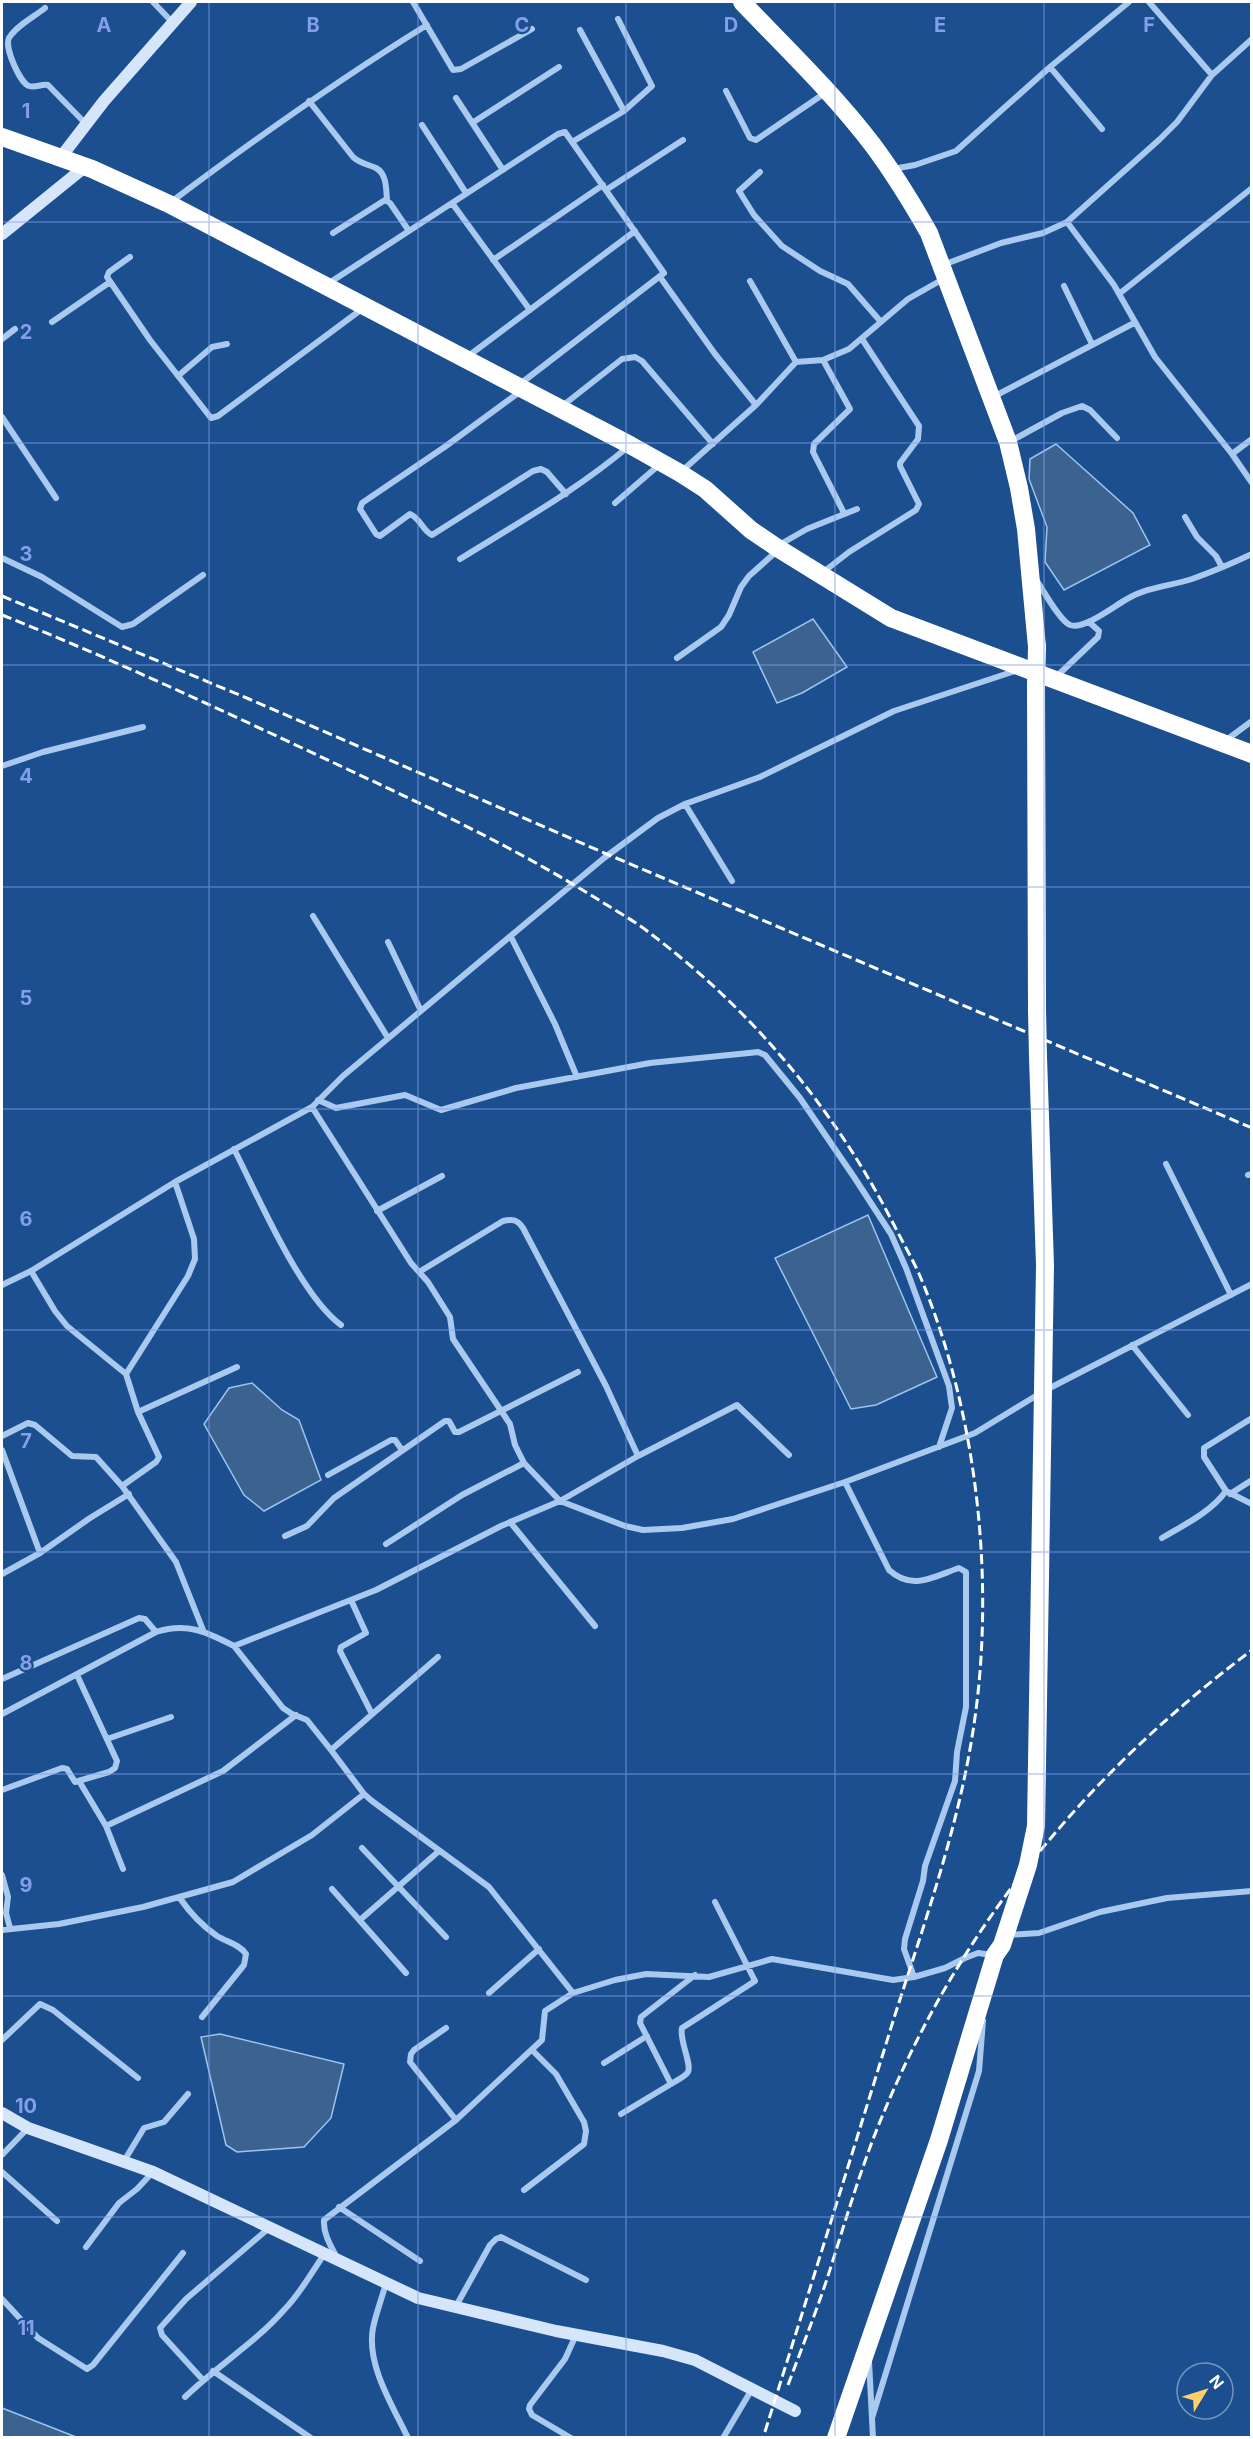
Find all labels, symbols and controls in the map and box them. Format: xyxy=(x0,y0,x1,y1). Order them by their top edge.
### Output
text: A xyxy=(97,13,112,37)
text: B xyxy=(306,13,320,37)
text: C xyxy=(515,13,529,37)
text: D xyxy=(724,13,738,37)
text: E xyxy=(934,13,946,37)
text: F xyxy=(1143,13,1155,37)
text: 1 xyxy=(22,99,30,123)
text: 2 xyxy=(20,320,32,344)
text: 3 xyxy=(20,542,32,566)
text: 4 xyxy=(19,764,33,788)
text: 5 xyxy=(20,986,32,1010)
text: 6 xyxy=(20,1207,33,1231)
text: 7 xyxy=(20,1429,32,1453)
text: 8 xyxy=(19,1651,33,1675)
text: 9 xyxy=(20,1873,33,1897)
text: 10 xyxy=(15,2094,37,2118)
text: 11 xyxy=(17,2316,35,2340)
north arrow xyxy=(1175,2361,1235,2421)
text: N xyxy=(1205,2371,1228,2393)

